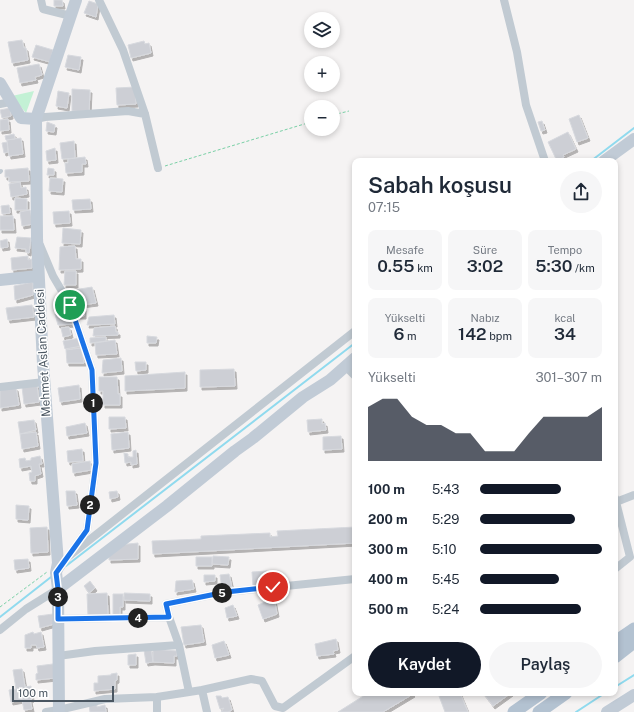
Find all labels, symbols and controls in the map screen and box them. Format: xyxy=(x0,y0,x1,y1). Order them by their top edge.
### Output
map controls xyxy=(304,12,340,136)
button: layers xyxy=(304,12,340,48)
button: + xyxy=(304,56,340,92)
button: − xyxy=(304,100,340,136)
button: share xyxy=(560,171,602,213)
text: Sabah koşusu xyxy=(368,172,512,198)
text: 07:15 xyxy=(368,200,400,215)
text: Mesafe xyxy=(386,244,424,256)
text: Süre xyxy=(473,244,497,256)
text: Tempo xyxy=(548,244,582,256)
text: 0.55 xyxy=(377,256,414,276)
text: 3:02 xyxy=(467,256,503,276)
text: 5:30 xyxy=(535,256,572,276)
text: km xyxy=(414,262,433,274)
text: /km xyxy=(572,262,595,274)
pin xyxy=(53,288,87,322)
street label: Mehmet Aslan Caddesi xyxy=(33,289,53,417)
icon: arrive xyxy=(59,294,81,316)
text: Yükselti xyxy=(385,312,425,324)
text: Nabız xyxy=(471,312,499,324)
text: kcal xyxy=(554,312,576,324)
text: 6 xyxy=(393,324,404,344)
text: 142 xyxy=(458,324,487,344)
text: 34 xyxy=(554,324,576,344)
text: m xyxy=(404,330,417,342)
text: bpm xyxy=(487,330,512,342)
text: Yükselti xyxy=(368,370,416,385)
text: 301–307 m xyxy=(535,370,602,385)
pin: 1 xyxy=(83,393,103,413)
text: 1 xyxy=(91,397,95,409)
text: 100 m xyxy=(368,482,405,497)
text: 5:43 xyxy=(432,482,460,497)
pin: 2 xyxy=(80,495,100,515)
text: 2 xyxy=(87,499,94,511)
text: 200 m xyxy=(368,512,408,527)
text: 5:29 xyxy=(432,512,459,527)
text: 300 m xyxy=(368,542,408,557)
text: 5:10 xyxy=(432,542,457,557)
pin xyxy=(256,570,290,604)
text: 400 m xyxy=(368,572,408,587)
text: 5:45 xyxy=(432,572,460,587)
icon: check xyxy=(262,576,284,598)
pin: 5 xyxy=(212,583,232,603)
pin: 3 xyxy=(48,587,68,607)
text: 5 xyxy=(218,587,226,599)
text: 3 xyxy=(54,591,62,603)
text: 500 m xyxy=(368,602,408,617)
text: 5:24 xyxy=(432,602,459,617)
pin: 4 xyxy=(128,608,148,628)
text: 4 xyxy=(134,612,142,624)
button: Kaydet xyxy=(368,642,481,688)
button: Paylaş xyxy=(489,642,602,688)
scale bar xyxy=(12,684,114,703)
text: 100 m xyxy=(18,687,48,699)

